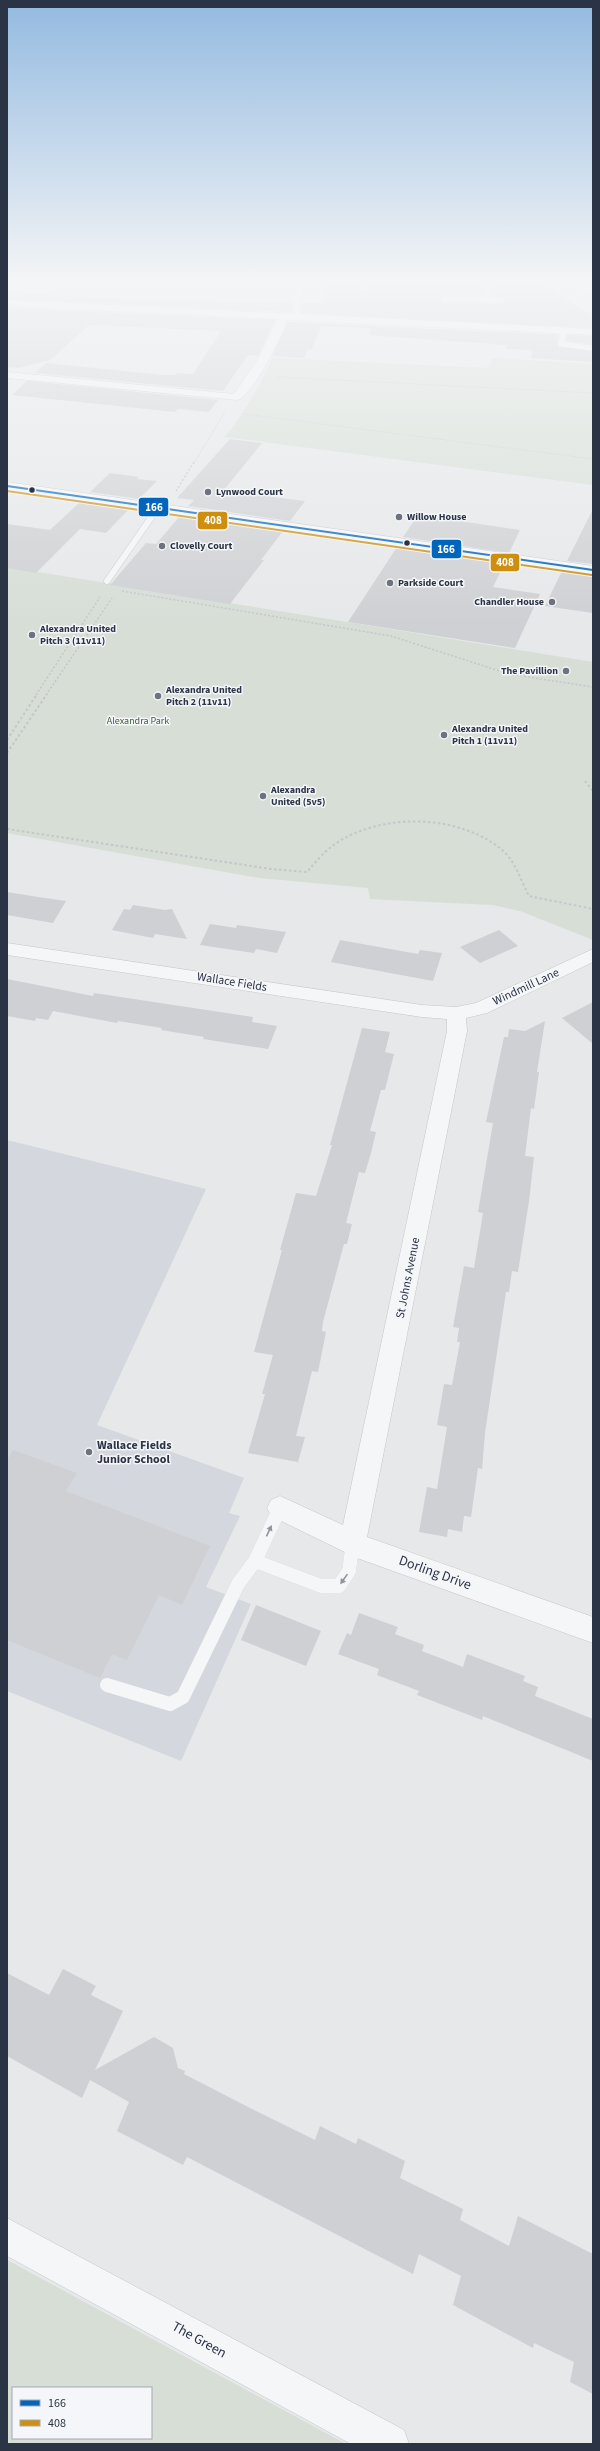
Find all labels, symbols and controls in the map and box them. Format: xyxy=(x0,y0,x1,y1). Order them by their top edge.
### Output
unlabelled marker xyxy=(27,485,37,495)
place label: Lynwood Court xyxy=(216,485,283,499)
marker: Lynwood Court xyxy=(203,487,213,497)
line badge: 166 xyxy=(138,497,169,517)
text: 166 xyxy=(145,500,163,515)
place label: Willow House xyxy=(407,510,466,524)
line badge: 408 xyxy=(197,511,228,530)
marker: Willow House xyxy=(394,512,404,522)
text: 408 xyxy=(204,513,222,528)
unlabelled marker xyxy=(402,538,412,548)
place label: Clovelly Court xyxy=(170,539,232,553)
line badge: 166 xyxy=(431,539,462,559)
marker: Clovelly Court xyxy=(157,541,167,551)
text: 166 xyxy=(437,542,455,557)
line badge: 408 xyxy=(490,553,520,572)
text: 408 xyxy=(496,555,514,570)
place label: Parkside Court xyxy=(398,576,463,590)
marker: Parkside Court xyxy=(385,578,395,588)
place label: Chandler House xyxy=(474,595,544,609)
marker: Chandler House xyxy=(547,597,557,607)
place label: Alexandra United Pitch 3 (11v11) xyxy=(39,622,116,648)
marker: Alexandra United Pitch 3 (11v11) xyxy=(27,630,37,640)
place label: The Pavillion xyxy=(501,664,558,678)
marker: The Pavillion xyxy=(561,666,571,676)
place label: Alexandra United Pitch 2 (11v11) xyxy=(165,683,242,709)
marker: Alexandra United Pitch 2 (11v11) xyxy=(153,691,163,701)
park label: Alexandra Park xyxy=(107,714,169,728)
place label: Alexandra United Pitch 1 (11v11) xyxy=(451,722,528,748)
marker: Alexandra United Pitch 1 (11v11) xyxy=(439,730,449,740)
place label: Alexandra United (5v5) xyxy=(270,783,325,809)
marker: Alexandra United (5v5) xyxy=(258,791,268,801)
street label: Windmill Lane xyxy=(490,964,562,1010)
street label: Wallace Fields xyxy=(196,968,268,996)
street label: St Johns Avenue xyxy=(392,1236,424,1320)
place label: Wallace Fields Junior School xyxy=(97,1437,171,1468)
marker: Wallace Fields Junior School xyxy=(84,1447,94,1457)
one-way arrow xyxy=(266,1525,272,1536)
street label: Dorling Drive xyxy=(396,1551,474,1595)
one-way arrow xyxy=(340,1574,348,1585)
street label: The Green xyxy=(168,2317,230,2363)
legend xyxy=(12,2387,152,2439)
text: 166 xyxy=(48,2395,66,2412)
text: 408 xyxy=(48,2415,66,2432)

